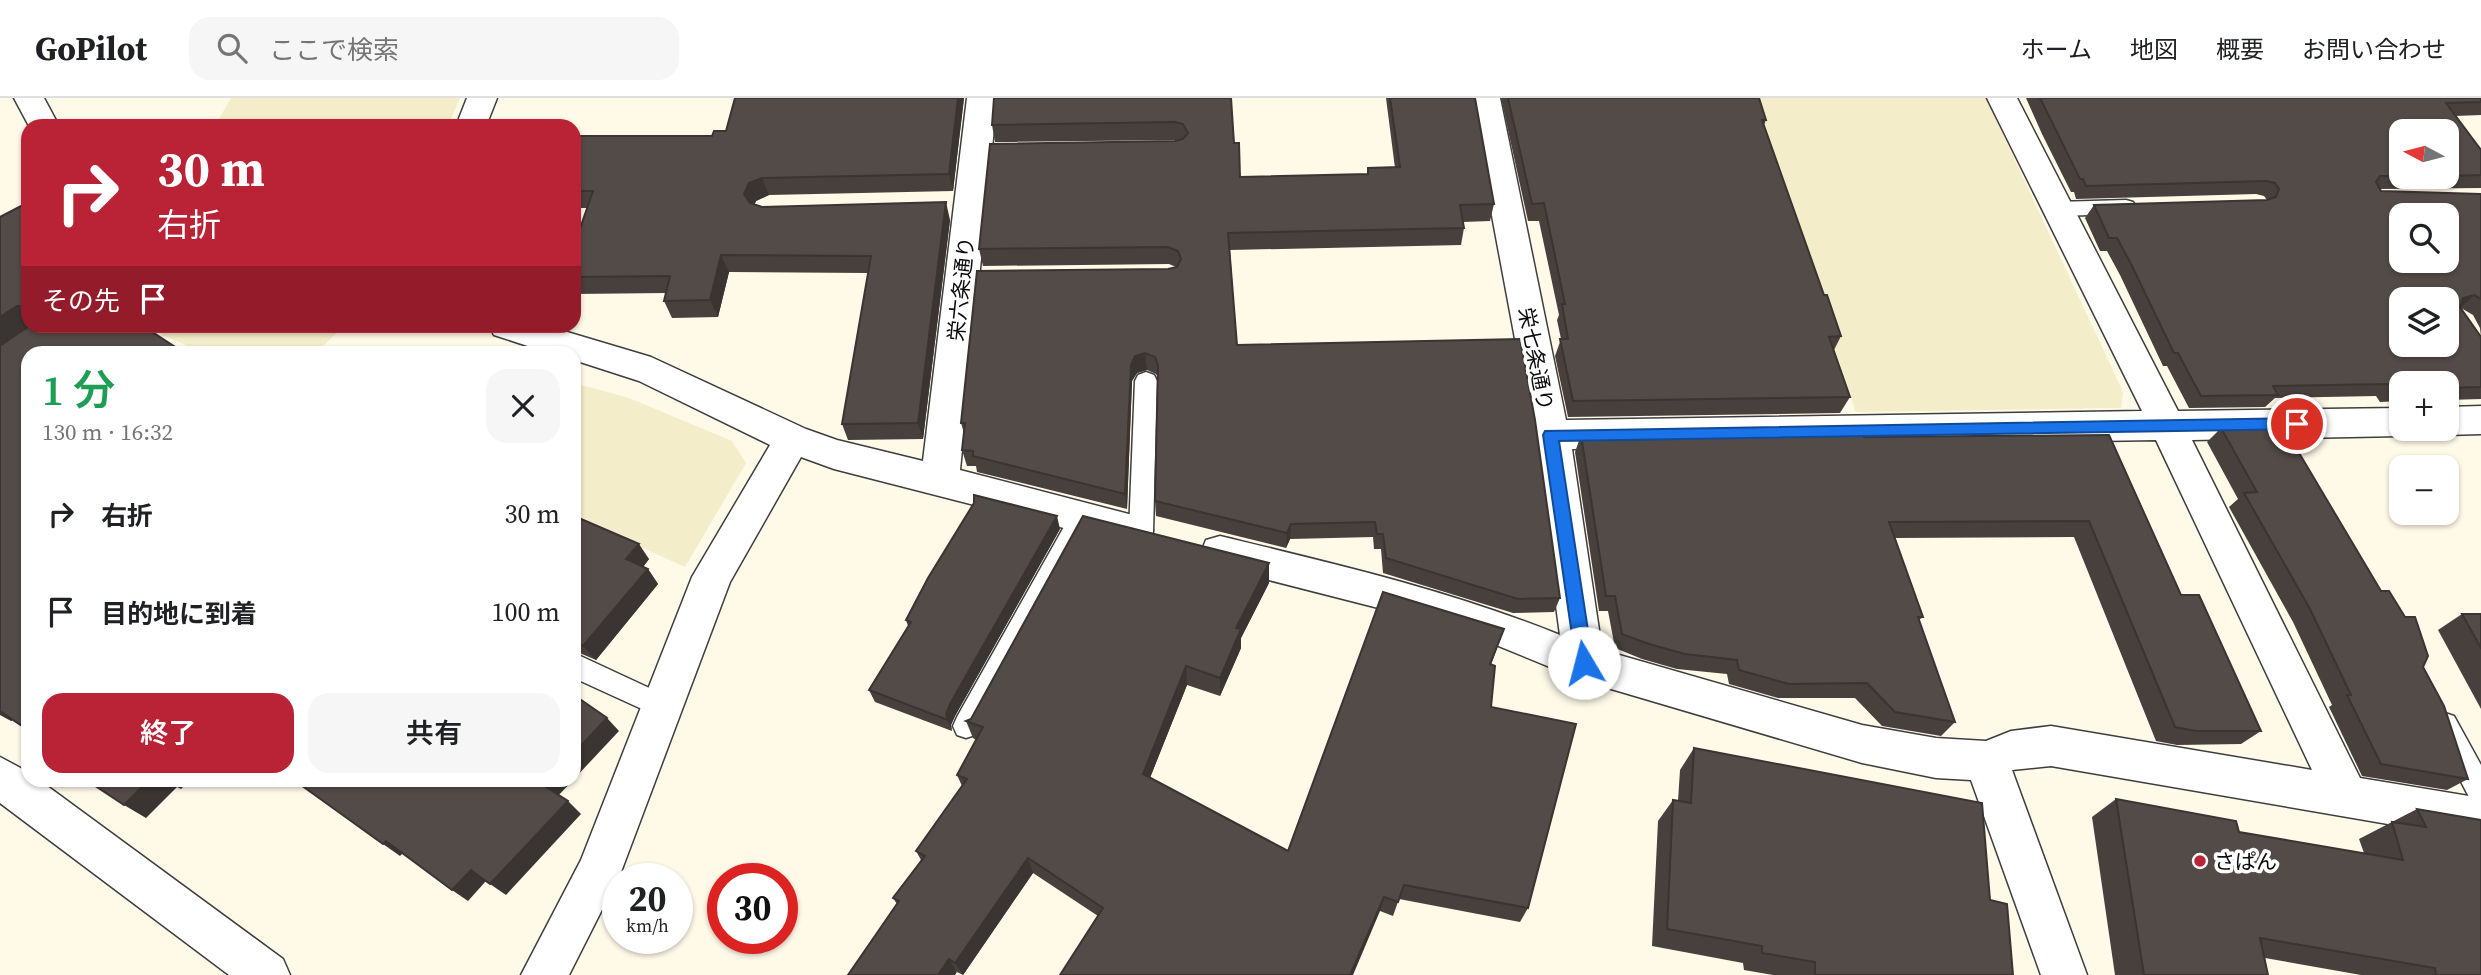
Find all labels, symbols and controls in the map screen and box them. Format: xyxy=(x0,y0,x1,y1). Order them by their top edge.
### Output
search box xyxy=(189,17,679,80)
text: GoPilot xyxy=(35,26,147,71)
icon: search xyxy=(213,29,251,67)
text: ここで検索 xyxy=(269,32,399,68)
text: ホーム xyxy=(2021,33,2092,66)
text: 地図 xyxy=(2130,33,2178,66)
text: 概要 xyxy=(2216,33,2264,66)
text: お問い合わせ xyxy=(2302,33,2446,66)
north arrow xyxy=(2389,119,2459,189)
map controls xyxy=(2389,119,2459,525)
text: 30 m xyxy=(157,135,265,202)
icon: right xyxy=(42,147,133,238)
text: 右折 xyxy=(157,203,221,247)
button: search xyxy=(2389,203,2459,273)
street label: 栄六条通り xyxy=(941,235,981,343)
icon: arrive xyxy=(134,280,172,318)
text: その先 xyxy=(42,283,120,319)
button: layers xyxy=(2389,287,2459,357)
street label: 栄七条通り xyxy=(1512,305,1560,413)
text: 1 分 xyxy=(42,361,115,419)
button: close xyxy=(486,369,560,443)
button: + xyxy=(2389,371,2459,441)
pin xyxy=(2267,394,2327,454)
icon: arrive xyxy=(2278,405,2316,443)
text: 130 m · 16:32 xyxy=(42,416,173,448)
button: − xyxy=(2389,455,2459,525)
icon: right xyxy=(42,495,80,533)
text: 30 m xyxy=(505,496,560,532)
text: 右折 xyxy=(101,498,153,534)
icon: arrive xyxy=(42,593,80,631)
text: 100 m xyxy=(492,594,560,630)
text: 目的地に到着 xyxy=(101,596,257,632)
position arrow xyxy=(1547,626,1621,700)
button: 終了 xyxy=(42,693,294,773)
button: 共有 xyxy=(308,693,560,773)
place label: さぱん xyxy=(2214,847,2277,876)
marker: さぱん xyxy=(2192,853,2208,869)
speed limit sign: 30 xyxy=(707,863,798,954)
text: 20 xyxy=(629,875,666,923)
text: km/h xyxy=(626,913,669,938)

